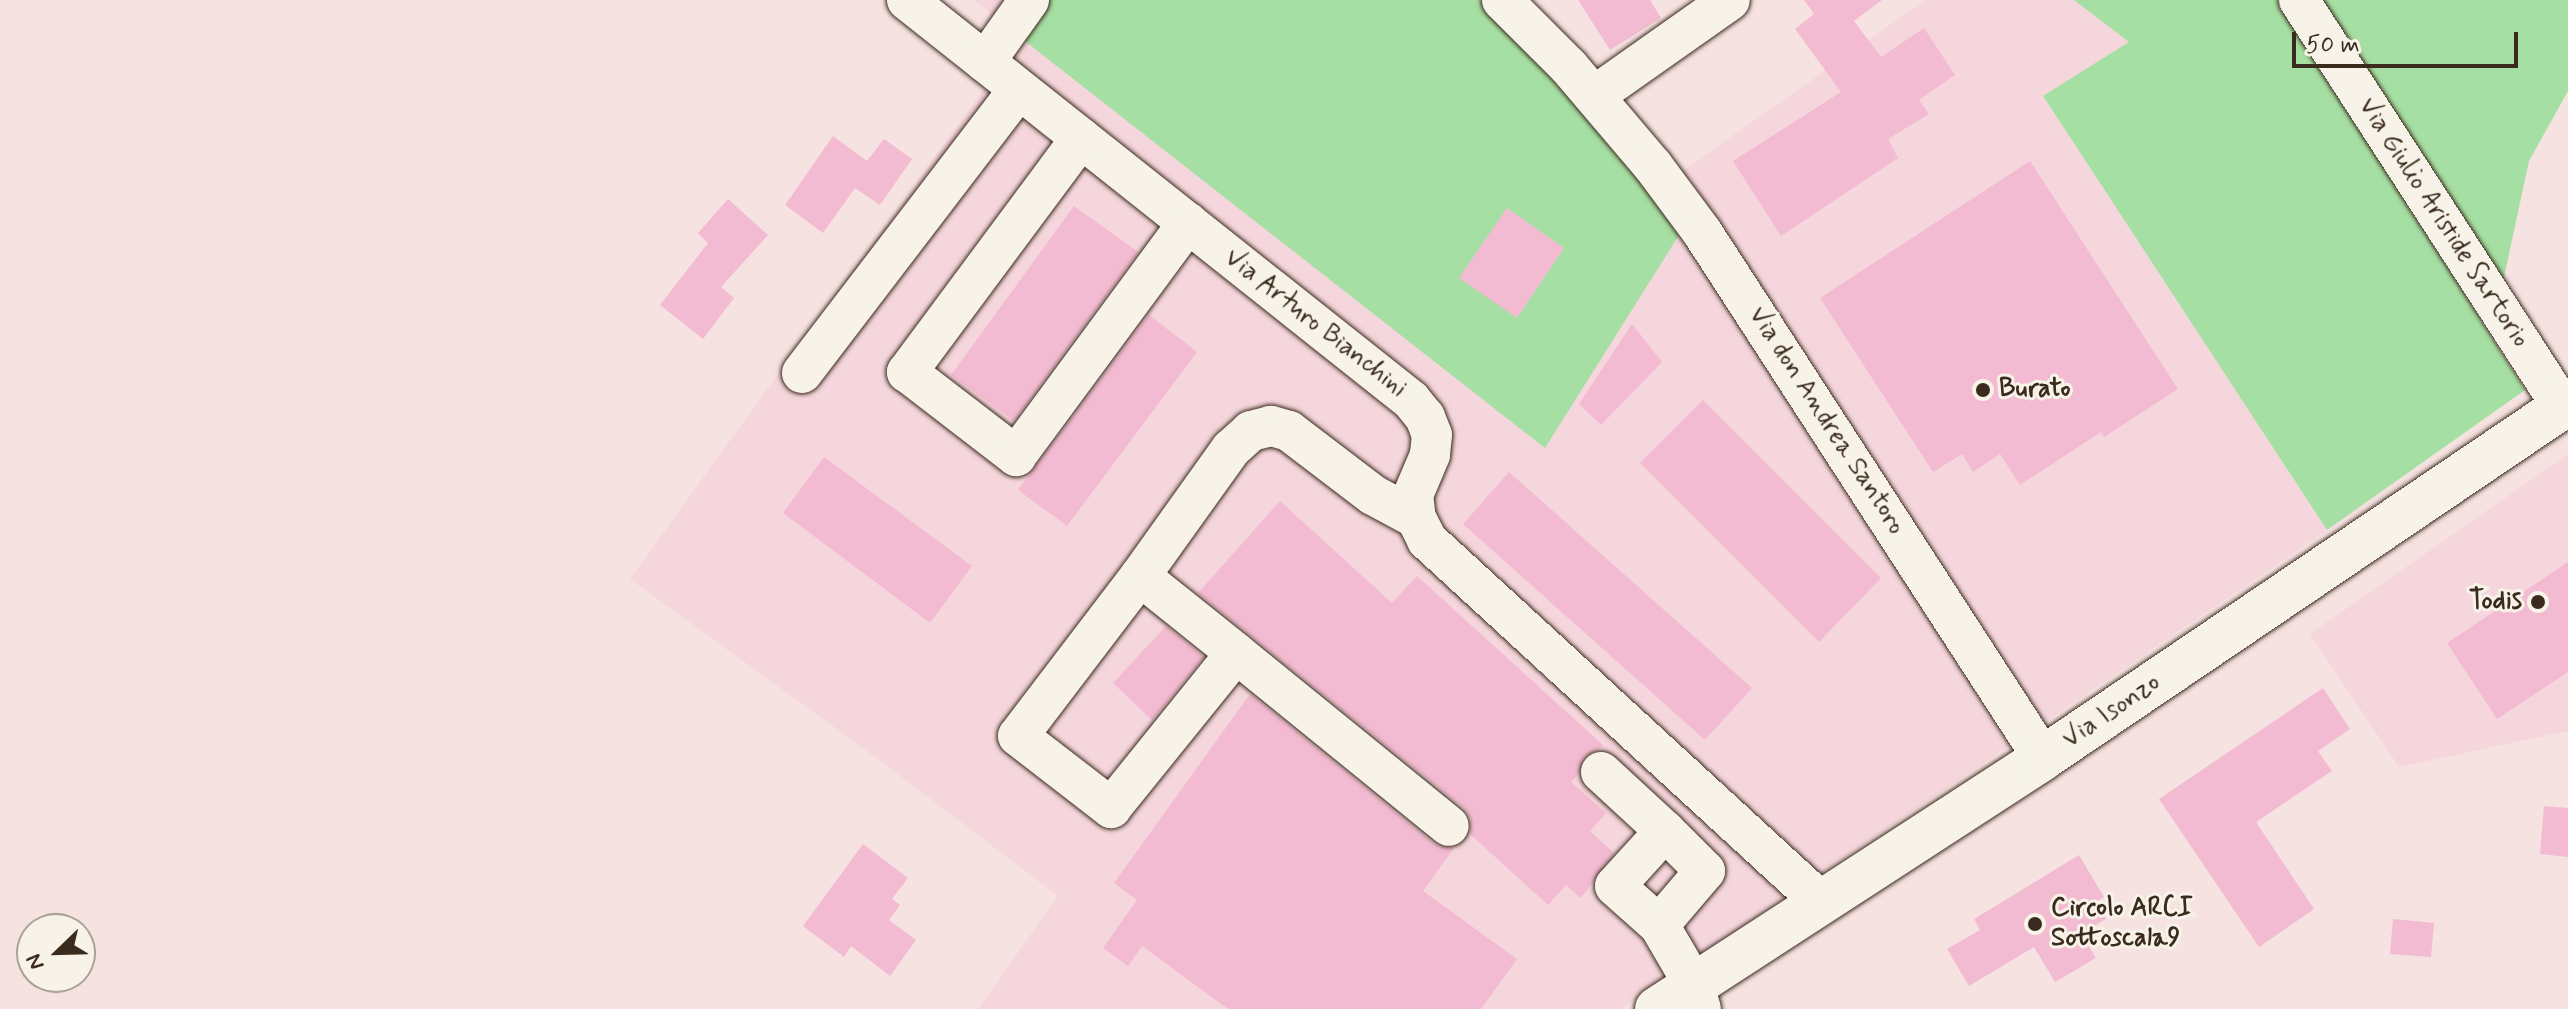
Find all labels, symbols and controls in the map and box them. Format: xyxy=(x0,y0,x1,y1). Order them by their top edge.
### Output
scale bar xyxy=(2296,16,2522,66)
text: 50 m xyxy=(2306,30,2360,61)
street label: Via Giulio Aristide Sartorio xyxy=(2353,96,2533,350)
street label: Via Arturo Bianchini xyxy=(1217,243,1413,405)
street label: Via don Andrea Santoro xyxy=(1742,303,1910,539)
place label: Burato xyxy=(1999,374,2071,406)
marker: Burato xyxy=(1974,381,1992,399)
place label: Todis xyxy=(2469,586,2522,618)
marker: Todis xyxy=(2529,593,2547,611)
street label: Via Isonzo xyxy=(2055,667,2169,757)
place label: Circolo ARCI Sottoscala9 xyxy=(2051,893,2193,954)
north arrow xyxy=(16,913,96,993)
marker: Circolo ARCI Sottoscala9 xyxy=(2026,915,2044,933)
text: N xyxy=(20,949,51,974)

